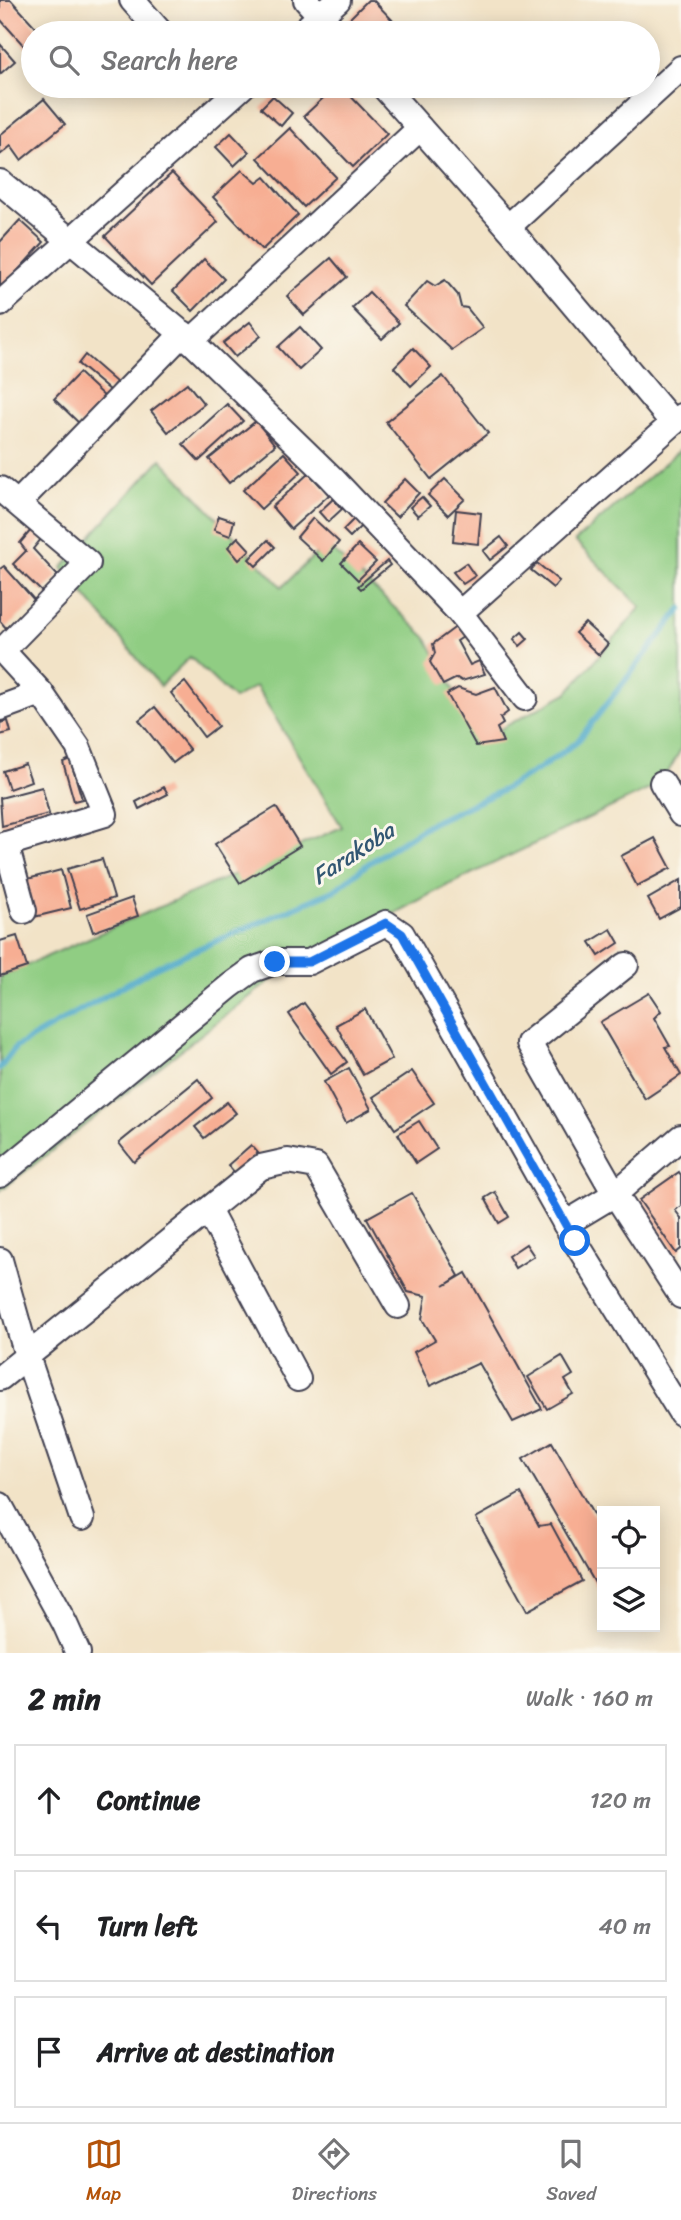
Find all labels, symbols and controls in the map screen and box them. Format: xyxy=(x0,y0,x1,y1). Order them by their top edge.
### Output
search box xyxy=(21,21,660,98)
text: Search here xyxy=(101,37,238,83)
icon: search xyxy=(45,41,83,79)
water label: Farakoba xyxy=(303,810,405,896)
route end xyxy=(259,946,290,977)
route start xyxy=(559,1225,590,1256)
map controls xyxy=(597,1506,660,1632)
button: locate xyxy=(597,1506,660,1569)
button: layers xyxy=(597,1569,660,1632)
text: 2 min xyxy=(28,1672,101,1726)
text: Walk · 160 m xyxy=(526,1678,653,1719)
text: Continue xyxy=(97,1777,200,1823)
text: 120 m xyxy=(590,1780,651,1821)
icon: ahead xyxy=(30,1781,68,1819)
text: Turn left xyxy=(97,1903,197,1949)
text: 40 m xyxy=(598,1906,651,1947)
icon: left xyxy=(30,1907,68,1945)
text: Arrive at destination xyxy=(97,2029,334,2075)
icon: arrive xyxy=(30,2033,68,2071)
tab: Map xyxy=(85,2135,123,2210)
tab: Directions xyxy=(292,2135,377,2210)
tab: Saved xyxy=(546,2135,596,2210)

